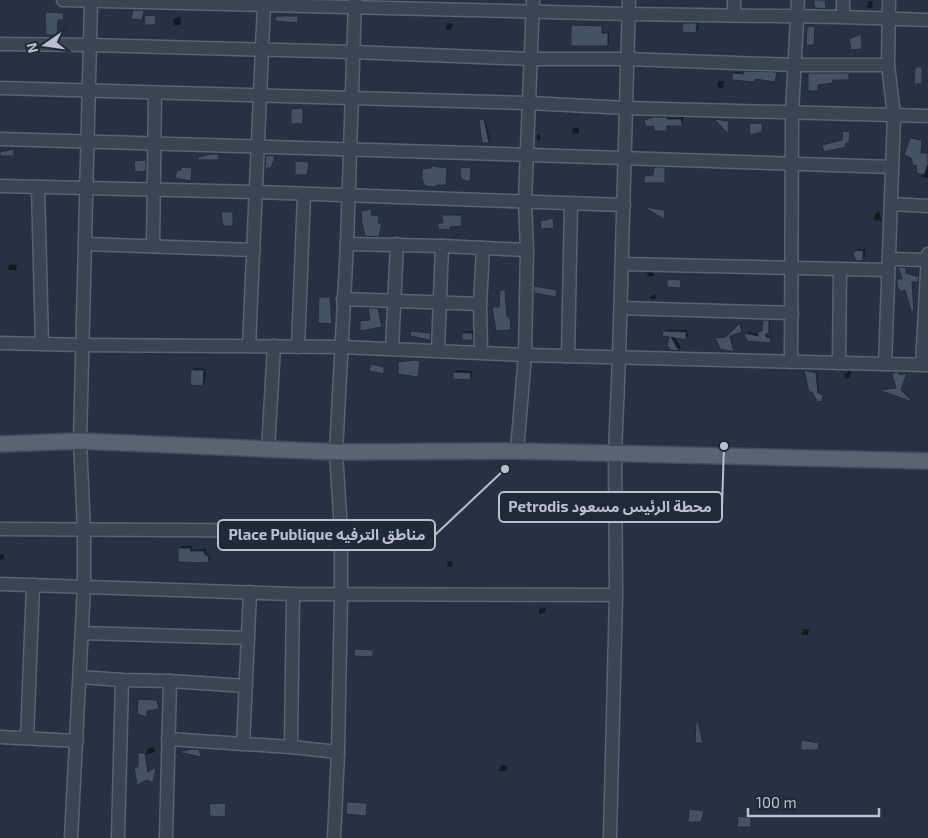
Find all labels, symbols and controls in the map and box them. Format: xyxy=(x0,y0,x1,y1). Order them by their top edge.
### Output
north arrow xyxy=(20,20,70,70)
text: N xyxy=(22,41,41,55)
callout: Petrodis محطة الرئيس مسعود xyxy=(499,492,722,522)
text: Petrodis محطة الرئيس مسعود xyxy=(508,497,712,516)
callout: Place Publique مناطق الترفيه xyxy=(218,520,435,550)
text: Place Publique مناطق الترفيه xyxy=(228,525,426,544)
scale bar xyxy=(748,786,879,818)
text: 100 m xyxy=(756,793,797,811)

